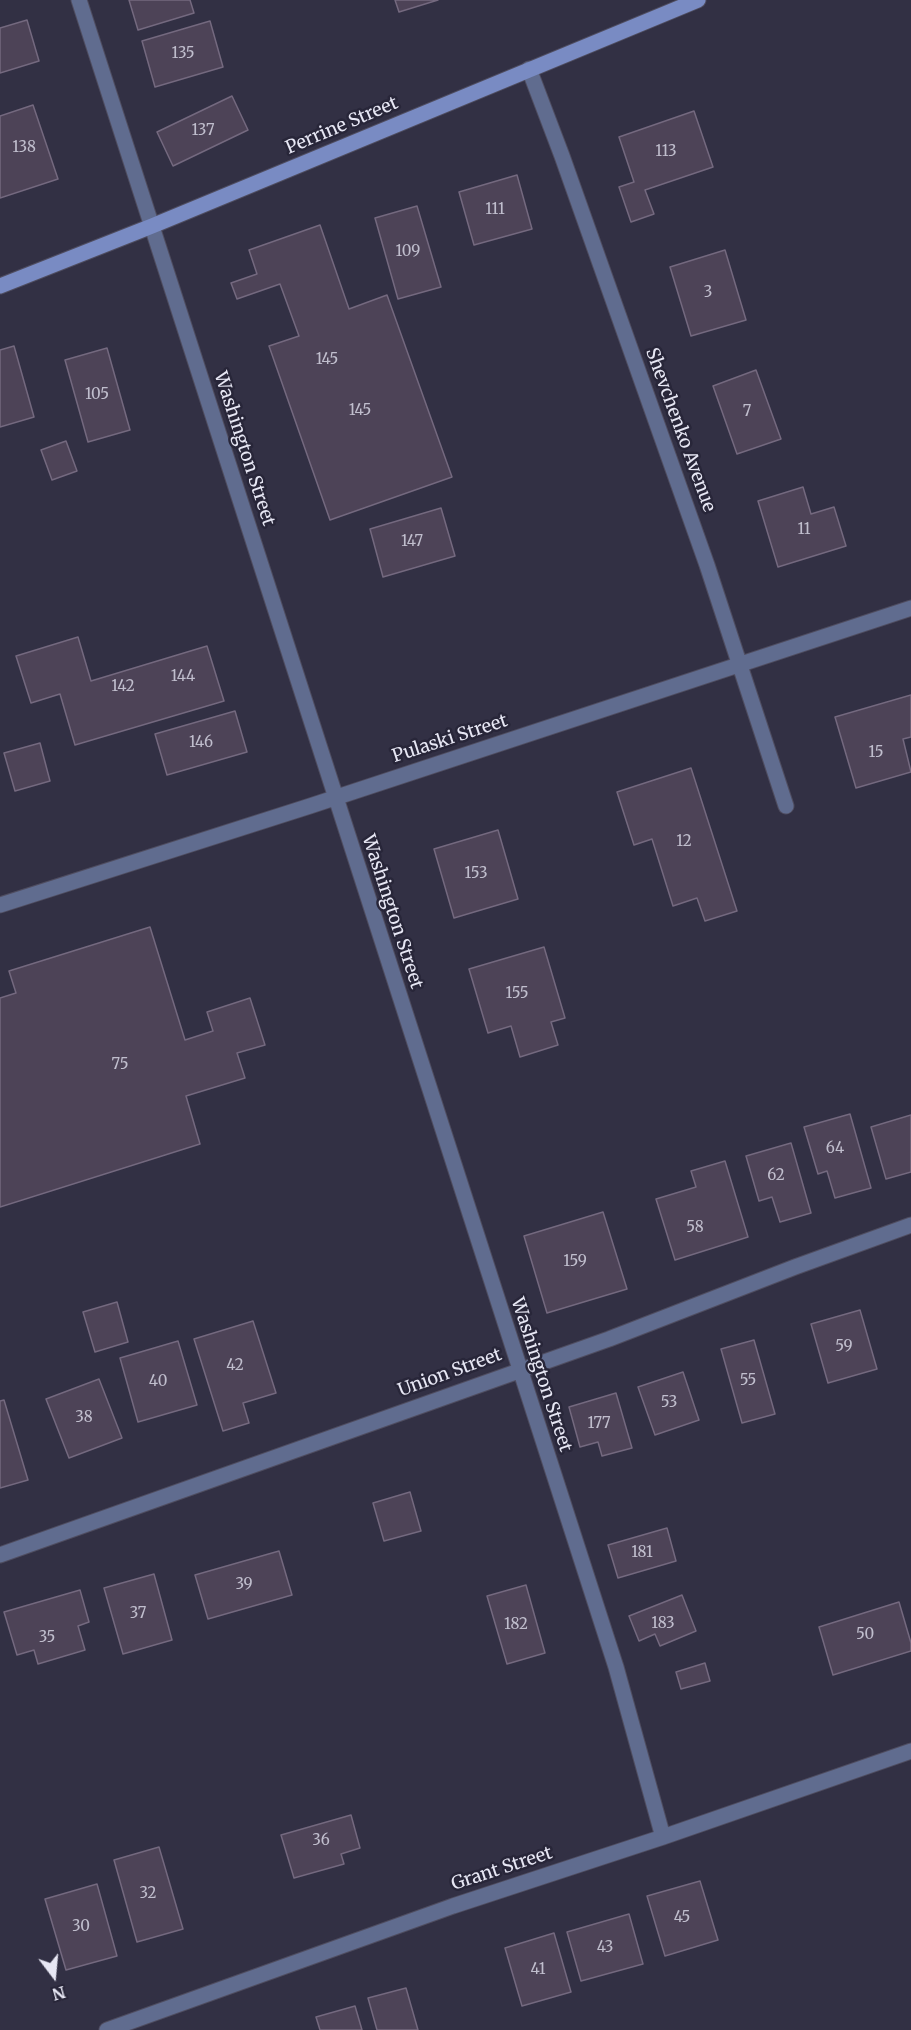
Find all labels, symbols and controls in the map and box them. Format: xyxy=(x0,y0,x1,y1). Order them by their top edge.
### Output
house number: 135 xyxy=(172,45,194,63)
street label: Perrine Street xyxy=(283,93,401,159)
house number: 137 xyxy=(192,122,214,140)
house number: 138 xyxy=(12,139,36,157)
house number: 113 xyxy=(655,143,677,161)
house number: 111 xyxy=(485,201,505,219)
house number: 109 xyxy=(396,243,420,261)
house number: 3 xyxy=(704,284,712,302)
street label: Shevchenko Avenue xyxy=(640,345,720,515)
house number: 145 xyxy=(316,351,338,369)
street label: Washington Street xyxy=(209,369,279,529)
house number: 105 xyxy=(85,386,109,404)
house number: 145 xyxy=(349,402,371,420)
house number: 7 xyxy=(743,403,751,421)
house number: 11 xyxy=(797,521,811,539)
house number: 147 xyxy=(401,533,423,551)
house number: 144 xyxy=(171,668,195,686)
house number: 142 xyxy=(111,678,135,696)
street label: Pulaski Street xyxy=(390,710,510,768)
house number: 146 xyxy=(189,734,213,752)
house number: 15 xyxy=(868,744,884,762)
street label: Washington Street xyxy=(357,832,427,992)
house number: 12 xyxy=(676,833,692,851)
house number: 153 xyxy=(465,865,487,883)
house number: 155 xyxy=(505,985,529,1003)
house number: 75 xyxy=(112,1056,128,1074)
house number: 64 xyxy=(826,1140,844,1158)
house number: 62 xyxy=(767,1167,785,1185)
house number: 58 xyxy=(686,1219,704,1237)
house number: 159 xyxy=(563,1253,587,1271)
street label: Washington Street xyxy=(506,1295,576,1455)
house number: 59 xyxy=(835,1338,853,1356)
street label: Union Street xyxy=(395,1344,505,1402)
house number: 42 xyxy=(226,1357,244,1375)
house number: 55 xyxy=(740,1372,756,1390)
house number: 40 xyxy=(149,1373,167,1391)
house number: 53 xyxy=(661,1394,677,1412)
house number: 38 xyxy=(75,1409,93,1427)
house number: 177 xyxy=(588,1415,610,1433)
house number: 181 xyxy=(631,1544,653,1562)
house number: 39 xyxy=(235,1576,253,1594)
house number: 37 xyxy=(130,1605,146,1623)
house number: 183 xyxy=(651,1615,675,1633)
house number: 182 xyxy=(504,1616,528,1634)
house number: 50 xyxy=(856,1626,874,1644)
house number: 35 xyxy=(39,1629,55,1647)
house number: 36 xyxy=(312,1832,330,1850)
street label: Grant Street xyxy=(449,1843,555,1895)
house number: 32 xyxy=(139,1885,157,1903)
house number: 45 xyxy=(674,1909,690,1927)
house number: 30 xyxy=(72,1918,90,1936)
house number: 43 xyxy=(597,1939,613,1957)
north arrow xyxy=(24,1946,84,2006)
house number: 41 xyxy=(531,1961,545,1979)
text: N xyxy=(50,1982,68,2005)

